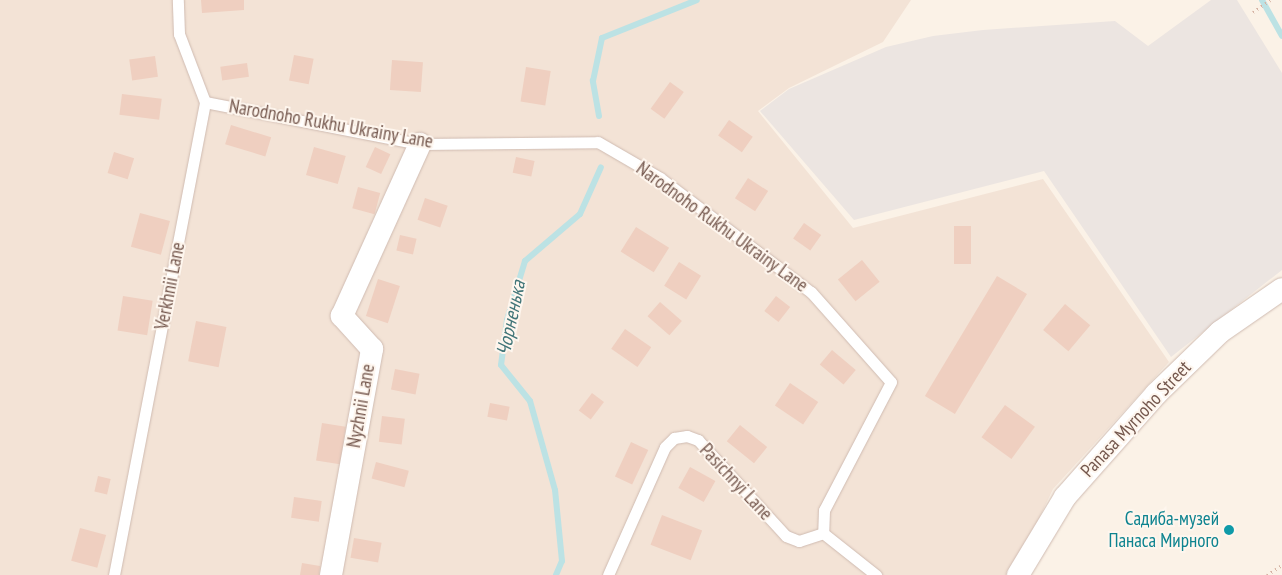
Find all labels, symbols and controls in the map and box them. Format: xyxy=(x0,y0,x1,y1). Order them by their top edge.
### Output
street label: Narodnoho Rukhu Ukrainy Lane xyxy=(227,95,435,153)
street label: Narodnoho Rukhu Ukrainy Lane xyxy=(632,157,812,297)
street label: Verkhnii Lane xyxy=(150,240,190,332)
water label: Чорненька xyxy=(491,278,531,358)
street label: Panasa Myrnoho Street xyxy=(1076,356,1196,482)
street label: Nyzhnii Lane xyxy=(342,362,380,450)
street label: Pasichnyi Lane xyxy=(695,439,777,525)
place label: Садиба-музей Панаса Мирного xyxy=(1108,508,1219,552)
marker: Садиба-музей Панаса Мирного xyxy=(1223,524,1235,536)

